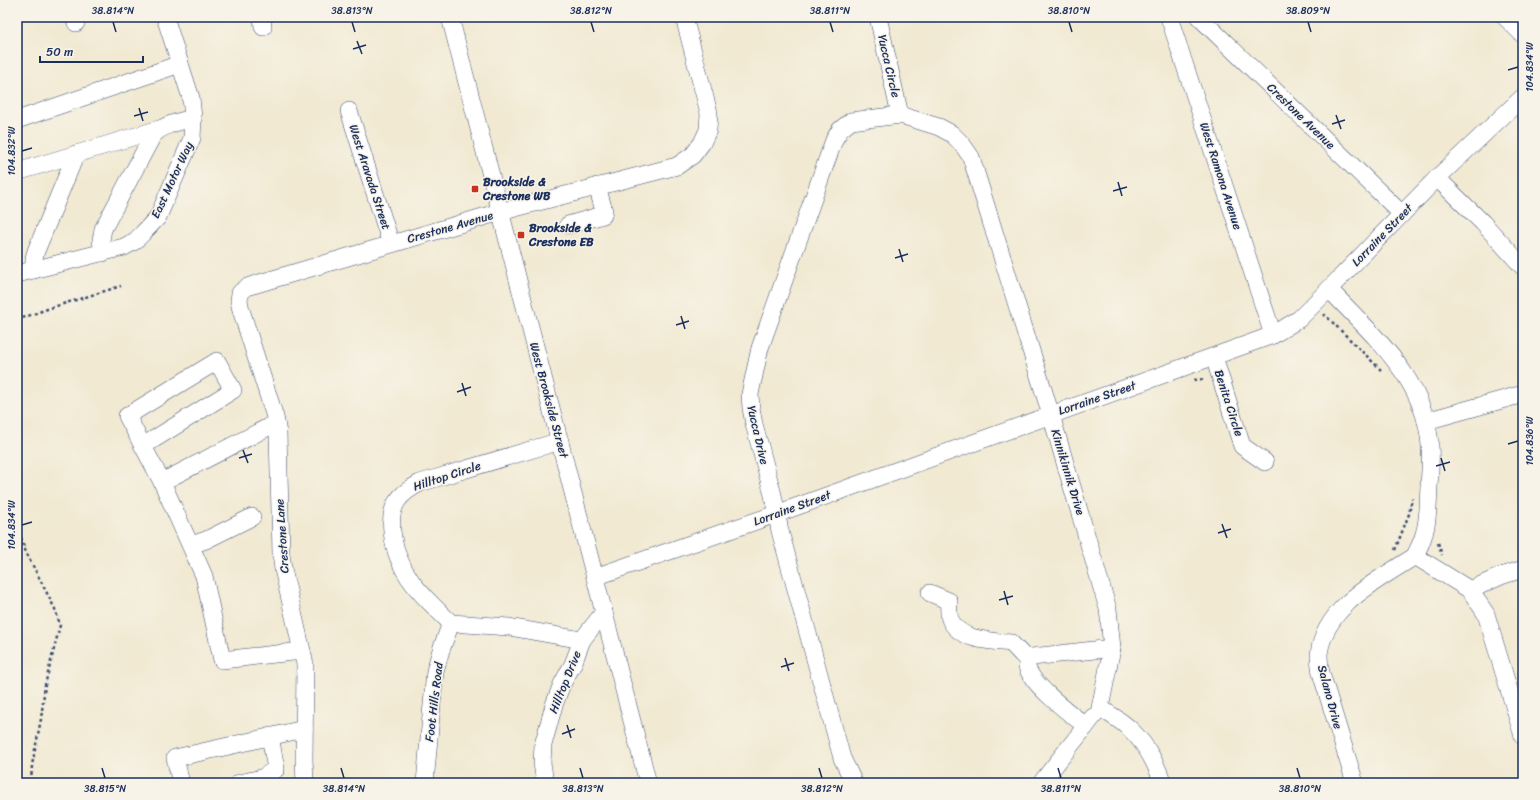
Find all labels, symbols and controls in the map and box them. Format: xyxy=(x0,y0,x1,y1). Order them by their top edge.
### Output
text: 38.814°N xyxy=(92,2,134,20)
text: 38.813°N xyxy=(331,2,373,20)
text: 38.812°N xyxy=(570,2,612,20)
text: 38.811°N xyxy=(810,2,850,20)
text: 38.810°N xyxy=(1048,2,1090,20)
text: 38.809°N xyxy=(1286,2,1330,20)
street label: Yucca Circle xyxy=(871,32,907,100)
scale bar xyxy=(40,38,143,64)
text: 50 m xyxy=(46,41,73,63)
text: 104.834°W xyxy=(1521,42,1539,92)
street label: Crestone Avenue xyxy=(1261,77,1341,155)
street label: West Ramona Avenue xyxy=(1193,119,1249,233)
street label: West Aravada Street xyxy=(343,121,397,233)
text: 104.832°W xyxy=(3,126,21,176)
street label: East Motor Way xyxy=(145,137,200,222)
place label: Brookside & Crestone WB xyxy=(482,171,551,207)
marker: Brookside & Crestone WB xyxy=(470,184,480,194)
street label: Lorraine Street xyxy=(1346,197,1419,272)
street label: Crestone Avenue xyxy=(404,204,496,250)
place label: Brookside & Crestone EB xyxy=(528,217,594,253)
marker: Brookside & Crestone EB xyxy=(516,230,526,240)
street label: West Brookside Street xyxy=(523,340,575,462)
street label: Benita Circle xyxy=(1208,367,1250,439)
street label: Lorraine Street xyxy=(1055,374,1140,422)
street label: Yucca Drive xyxy=(741,403,775,467)
text: 104.836°W xyxy=(1521,416,1539,466)
street label: Kinnikinnik Drive xyxy=(1044,426,1092,518)
street label: Hilltop Circle xyxy=(410,455,484,497)
street label: Lorraine Street xyxy=(750,483,835,532)
street label: Crestone Lane xyxy=(268,498,296,574)
text: 104.834°W xyxy=(3,500,21,550)
street label: Hilltop Drive xyxy=(542,647,588,717)
street label: Foot Hills Road xyxy=(418,660,450,743)
street label: Salano Drive xyxy=(1311,662,1349,732)
text: 38.815°N xyxy=(84,780,126,798)
text: 38.814°N xyxy=(323,780,365,798)
text: 38.813°N xyxy=(562,780,604,798)
text: 38.812°N xyxy=(801,780,843,798)
text: 38.811°N xyxy=(1041,780,1081,798)
text: 38.810°N xyxy=(1279,780,1321,798)

